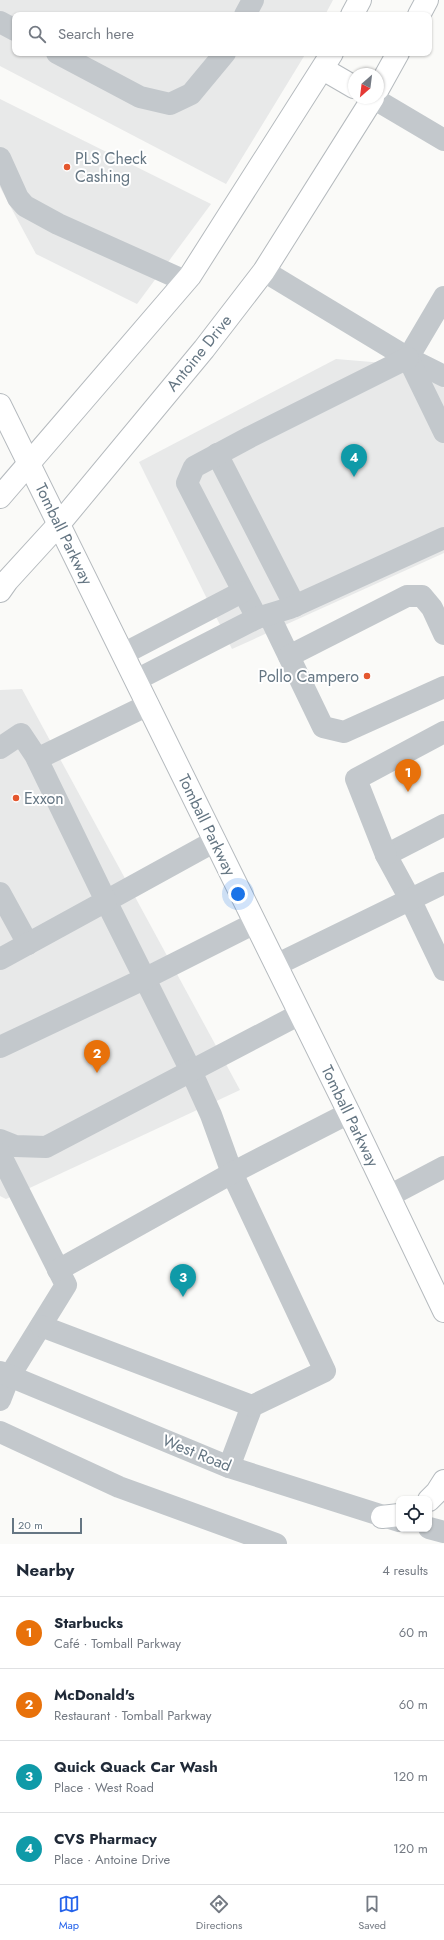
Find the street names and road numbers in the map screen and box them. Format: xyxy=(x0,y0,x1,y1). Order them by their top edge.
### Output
street label: Antoine Drive xyxy=(161,310,237,396)
street label: Tomball Parkway xyxy=(29,479,99,589)
street label: Tomball Parkway xyxy=(172,770,242,880)
street label: Tomball Parkway xyxy=(315,1061,385,1171)
street label: West Road xyxy=(159,1429,235,1477)

